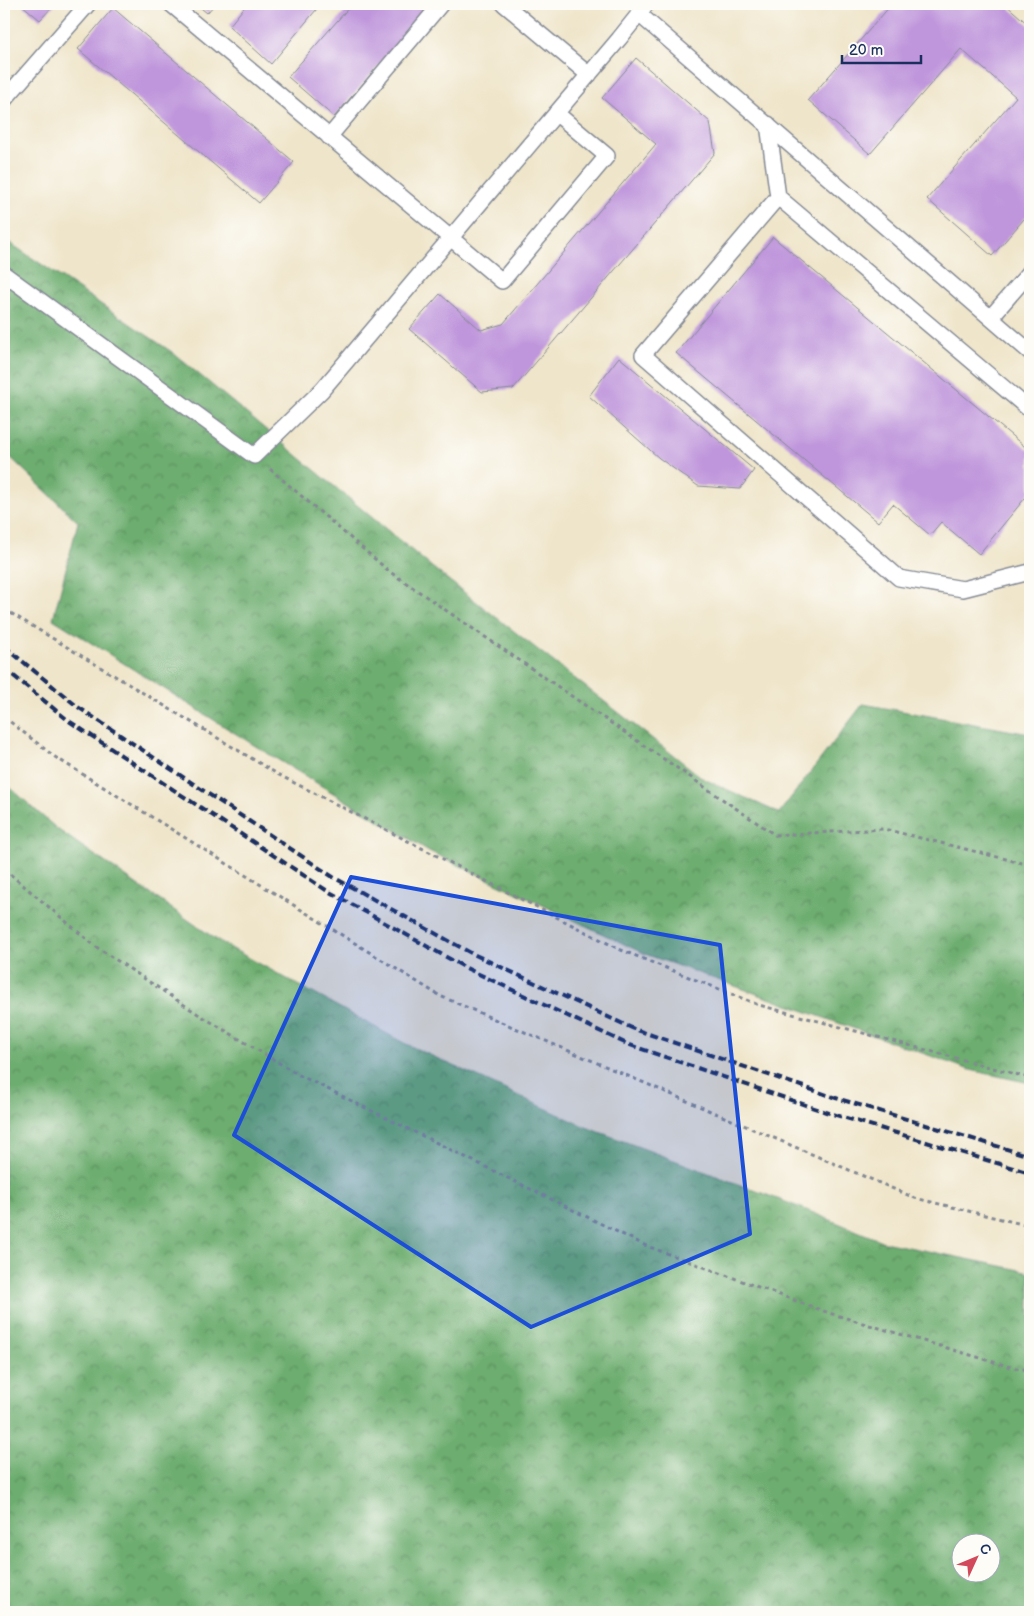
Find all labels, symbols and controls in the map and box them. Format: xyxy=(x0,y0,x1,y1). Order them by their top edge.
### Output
scale bar xyxy=(842,32,920,64)
text: 20 m xyxy=(849,41,883,60)
north arrow xyxy=(952,1534,1002,1584)
text: С xyxy=(975,1540,995,1559)

